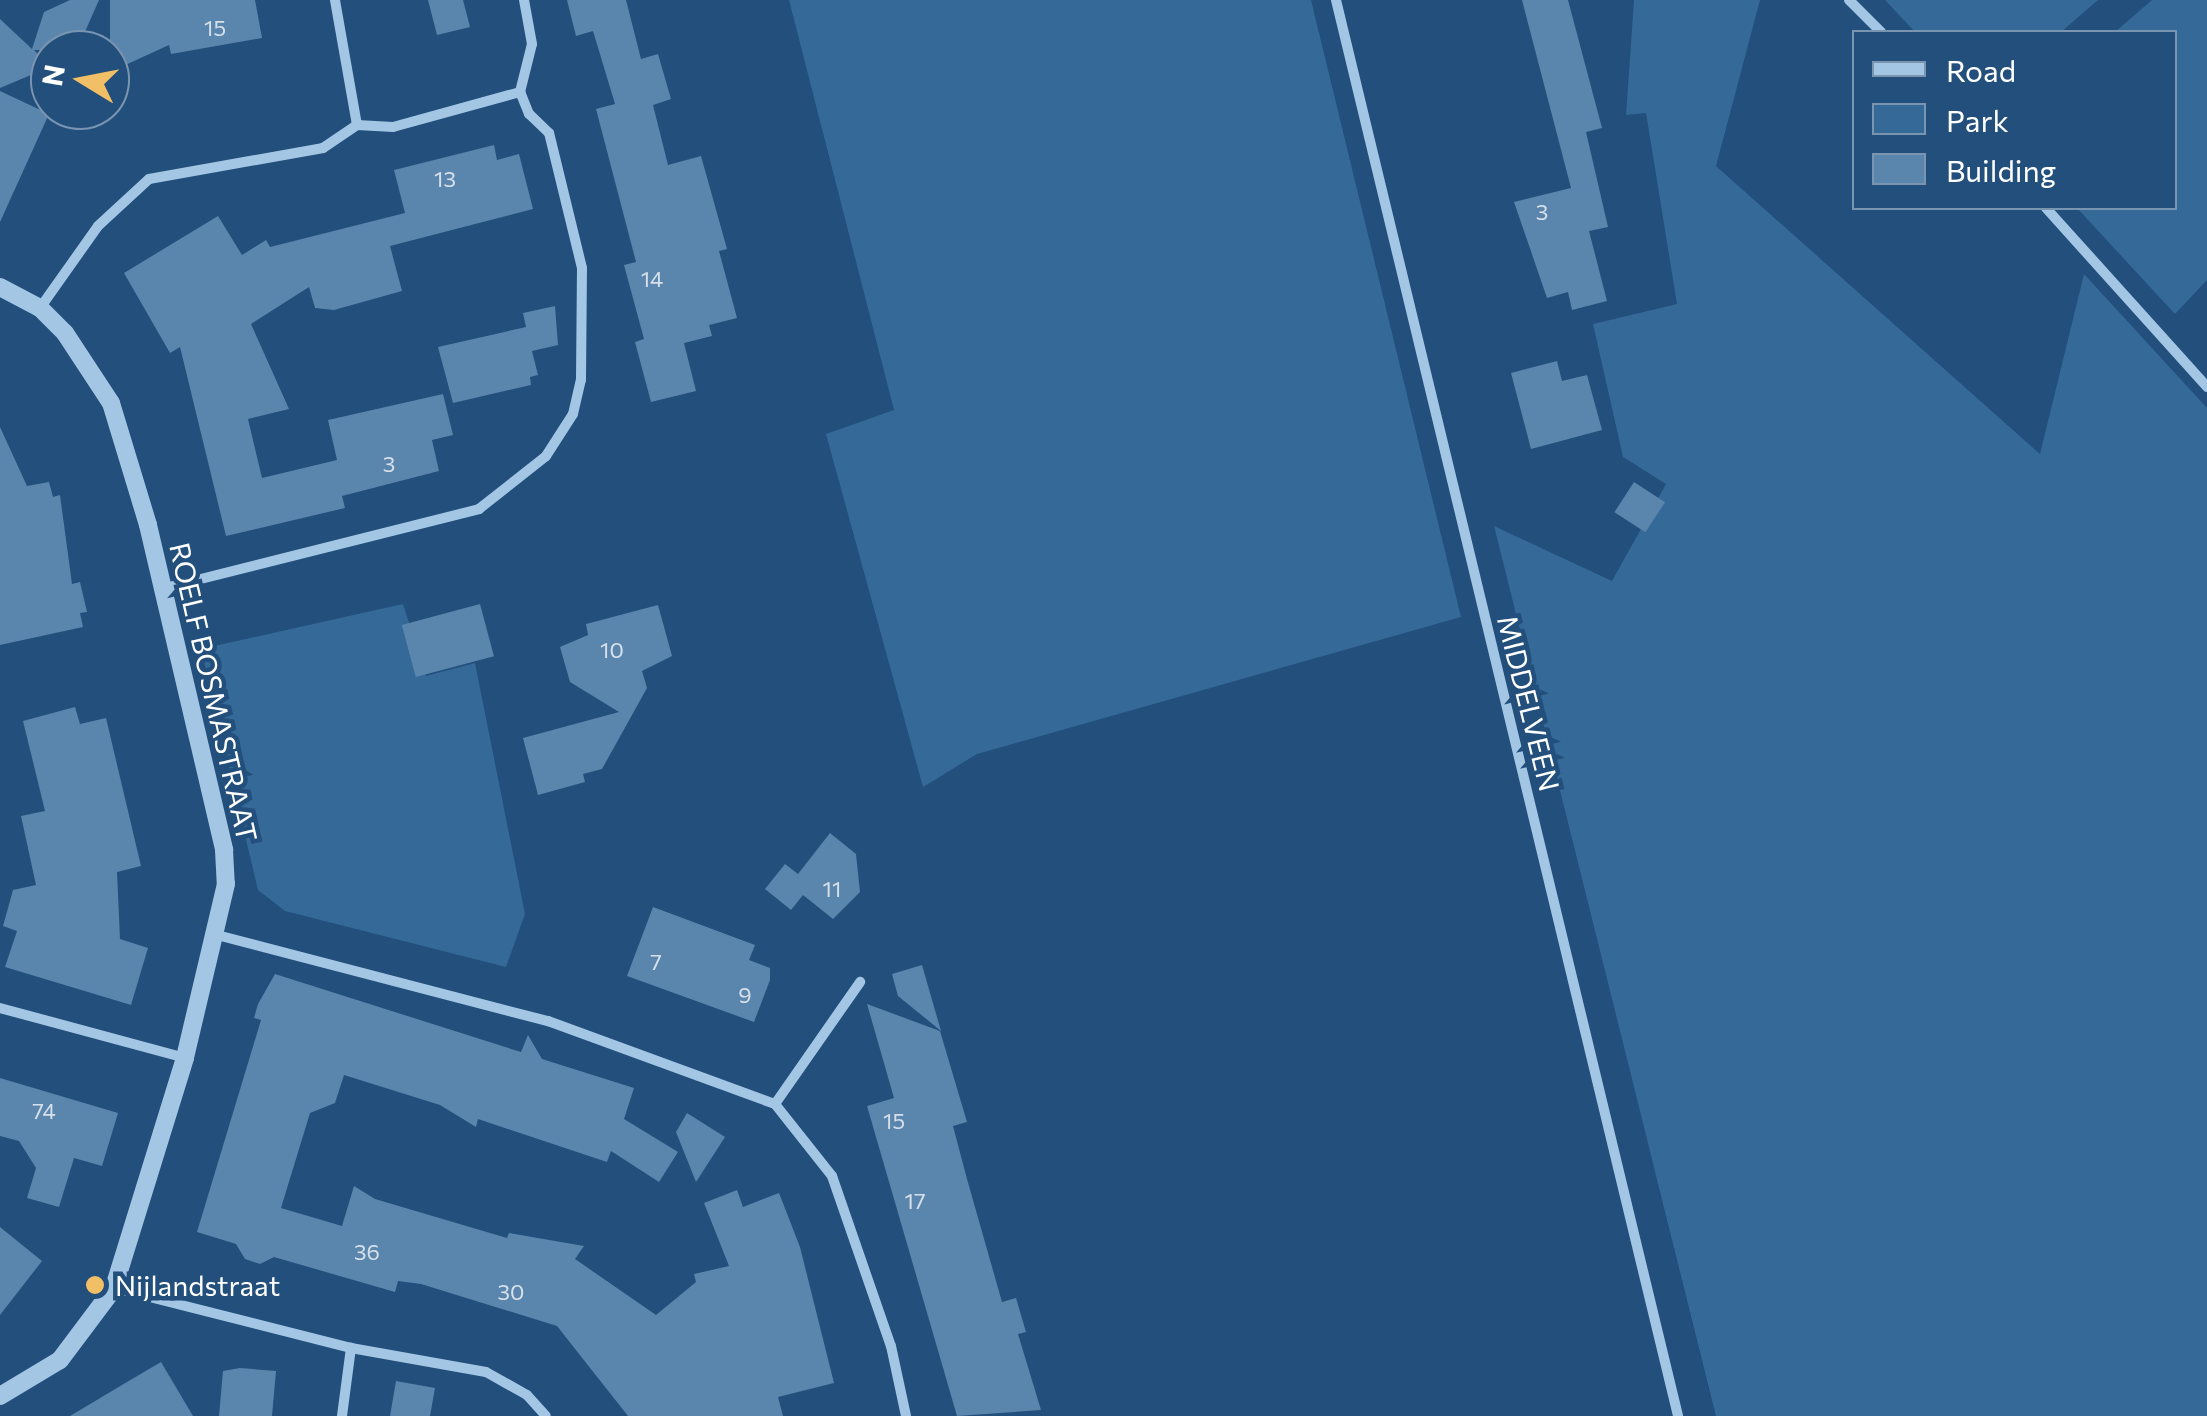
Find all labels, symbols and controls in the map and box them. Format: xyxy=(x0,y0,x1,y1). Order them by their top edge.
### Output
house number: 15 xyxy=(204,15,226,41)
north arrow xyxy=(30,30,130,130)
legend xyxy=(1852,30,2177,210)
text: Road xyxy=(1946,51,2016,88)
text: N xyxy=(34,62,71,88)
text: Park xyxy=(1946,101,2009,138)
text: Building xyxy=(1946,151,2056,188)
house number: 13 xyxy=(434,166,456,192)
house number: 3 xyxy=(1536,199,1548,225)
house number: 14 xyxy=(641,266,663,292)
house number: 3 xyxy=(383,451,395,477)
street label: ROELF BOSMASTRAAT xyxy=(163,539,265,845)
street label: MIDDELVEEN xyxy=(1491,612,1567,794)
house number: 10 xyxy=(600,637,624,663)
house number: 11 xyxy=(823,876,841,902)
house number: 7 xyxy=(650,949,662,975)
house number: 9 xyxy=(738,982,752,1008)
house number: 74 xyxy=(32,1098,56,1124)
house number: 15 xyxy=(883,1108,905,1134)
house number: 17 xyxy=(904,1188,926,1214)
house number: 36 xyxy=(354,1239,380,1265)
place label: Nijlandstraat xyxy=(115,1268,280,1302)
marker: Nijlandstraat xyxy=(84,1274,106,1296)
house number: 30 xyxy=(498,1279,524,1305)

